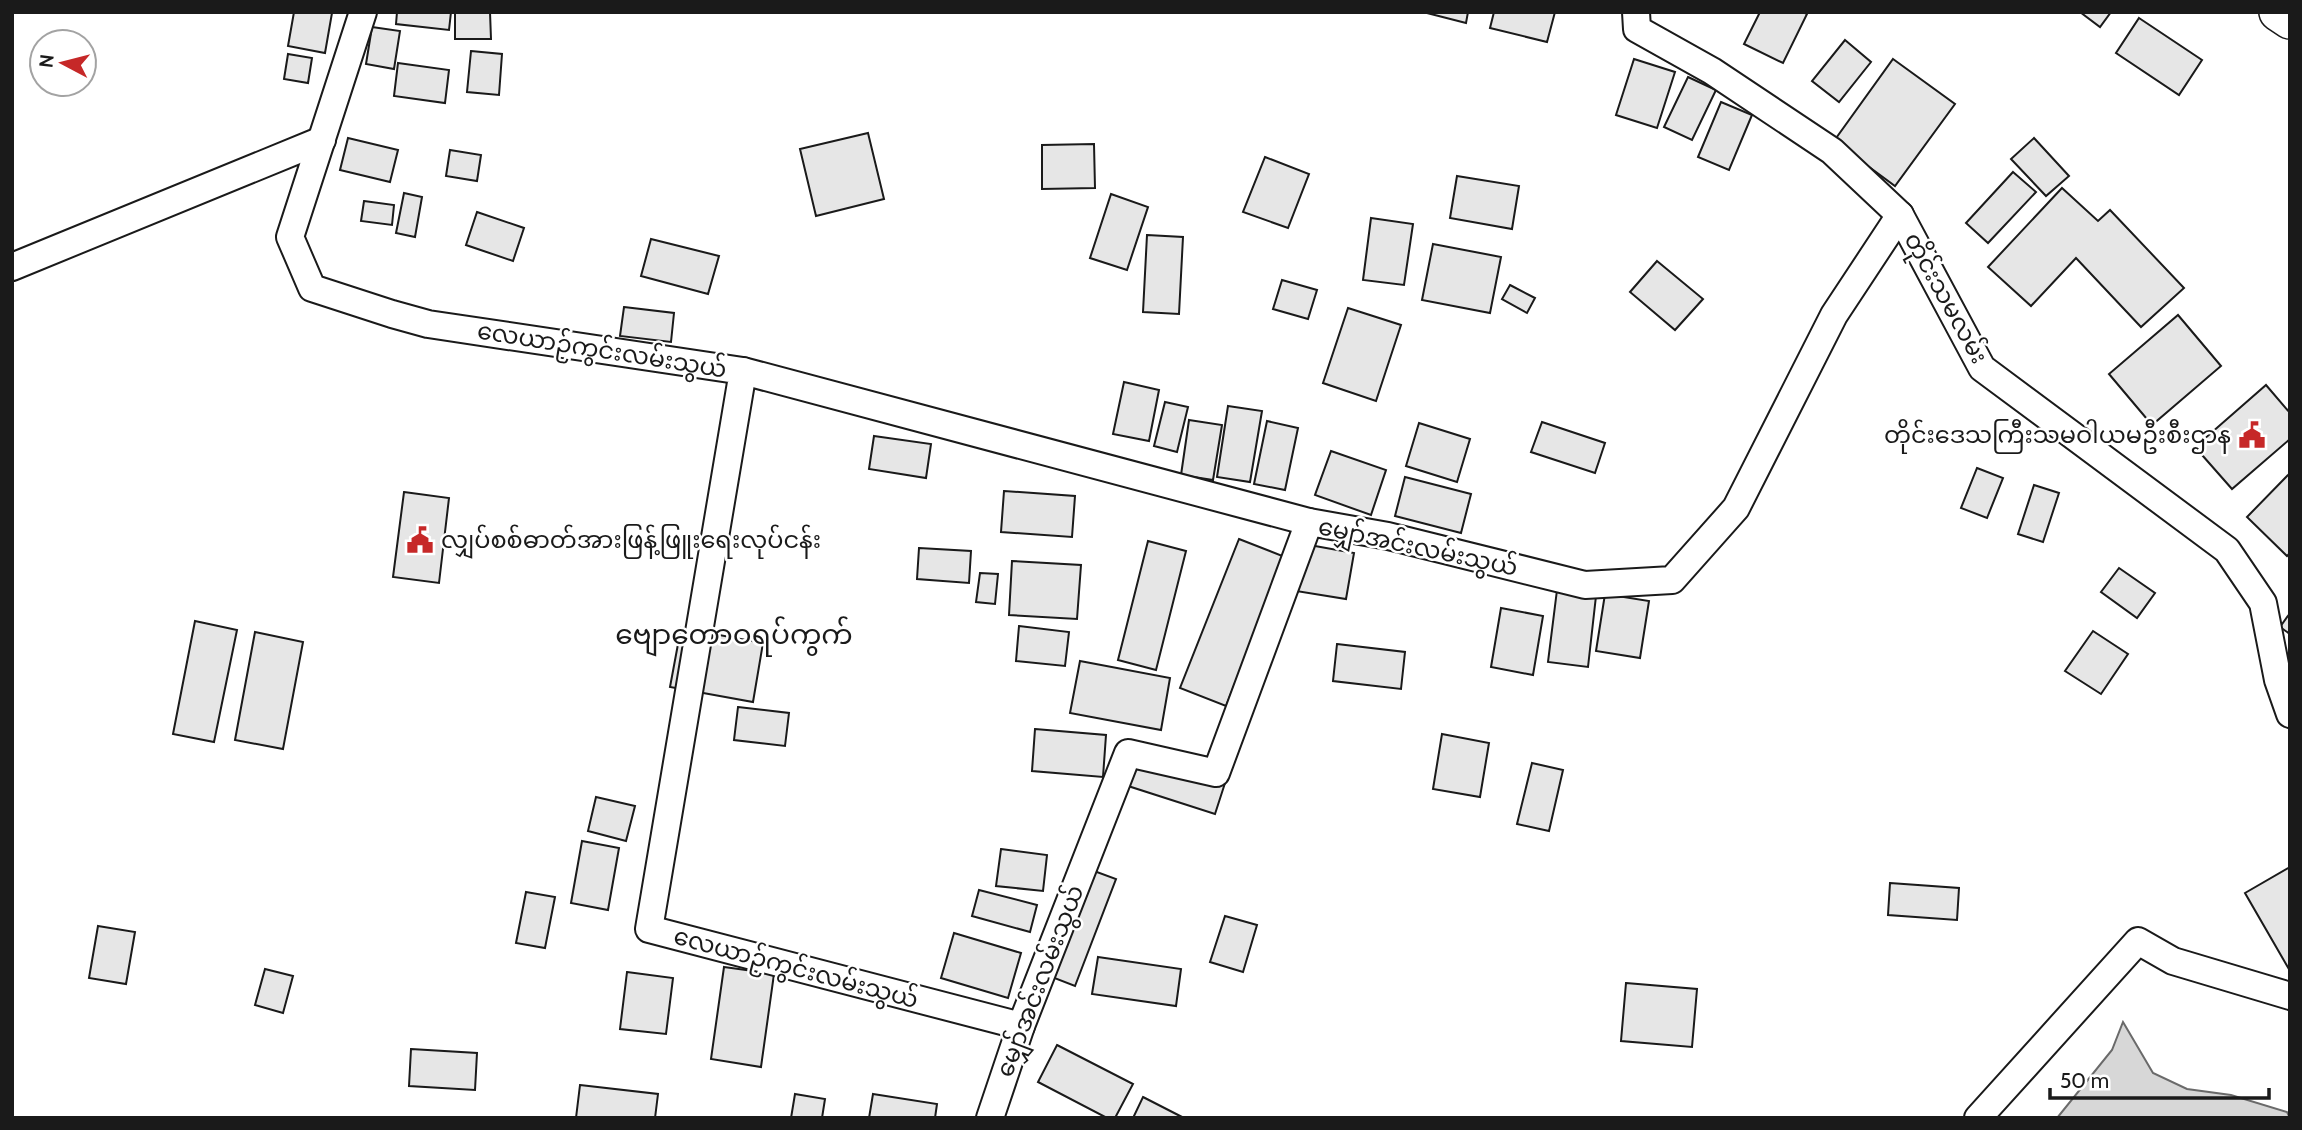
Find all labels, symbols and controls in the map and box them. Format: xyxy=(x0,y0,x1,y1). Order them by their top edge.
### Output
north arrow xyxy=(28,28,98,98)
text: N xyxy=(34,53,59,69)
street label: တိုင်းသမလမ်း xyxy=(1894,227,1995,371)
street label: လေယာဉ်ကွင်းလမ်းသွယ် xyxy=(474,314,729,388)
place label: တိုင်းဒေသကြီးသမဝါယမဦးစီးဌာန xyxy=(1884,419,2231,454)
public building icon: တိုင်းဒေသကြီးသမဝါယမဦးစီးဌာန xyxy=(2237,420,2267,450)
street label: မျှော်အင်းလမ်းသွယ် xyxy=(1315,510,1521,587)
place label: လျှပ်စစ်ဓာတ်အားဖြန့်ဖြူးရေးလုပ်ငန်း xyxy=(441,524,821,559)
public building icon: လျှပ်စစ်ဓာတ်အားဖြန့်ဖြူးရေးလုပ်ငန်း xyxy=(405,525,435,555)
district label: ဗျောတောဝရပ်ကွက် xyxy=(615,616,853,657)
street label: မျှော်အင်းလမ်းသွယ် xyxy=(989,880,1094,1083)
street label: လေယာဉ်ကွင်းလမ်းသွယ် xyxy=(669,920,922,1019)
scale bar xyxy=(2050,1056,2269,1100)
text: 50 m xyxy=(2060,1068,2109,1093)

